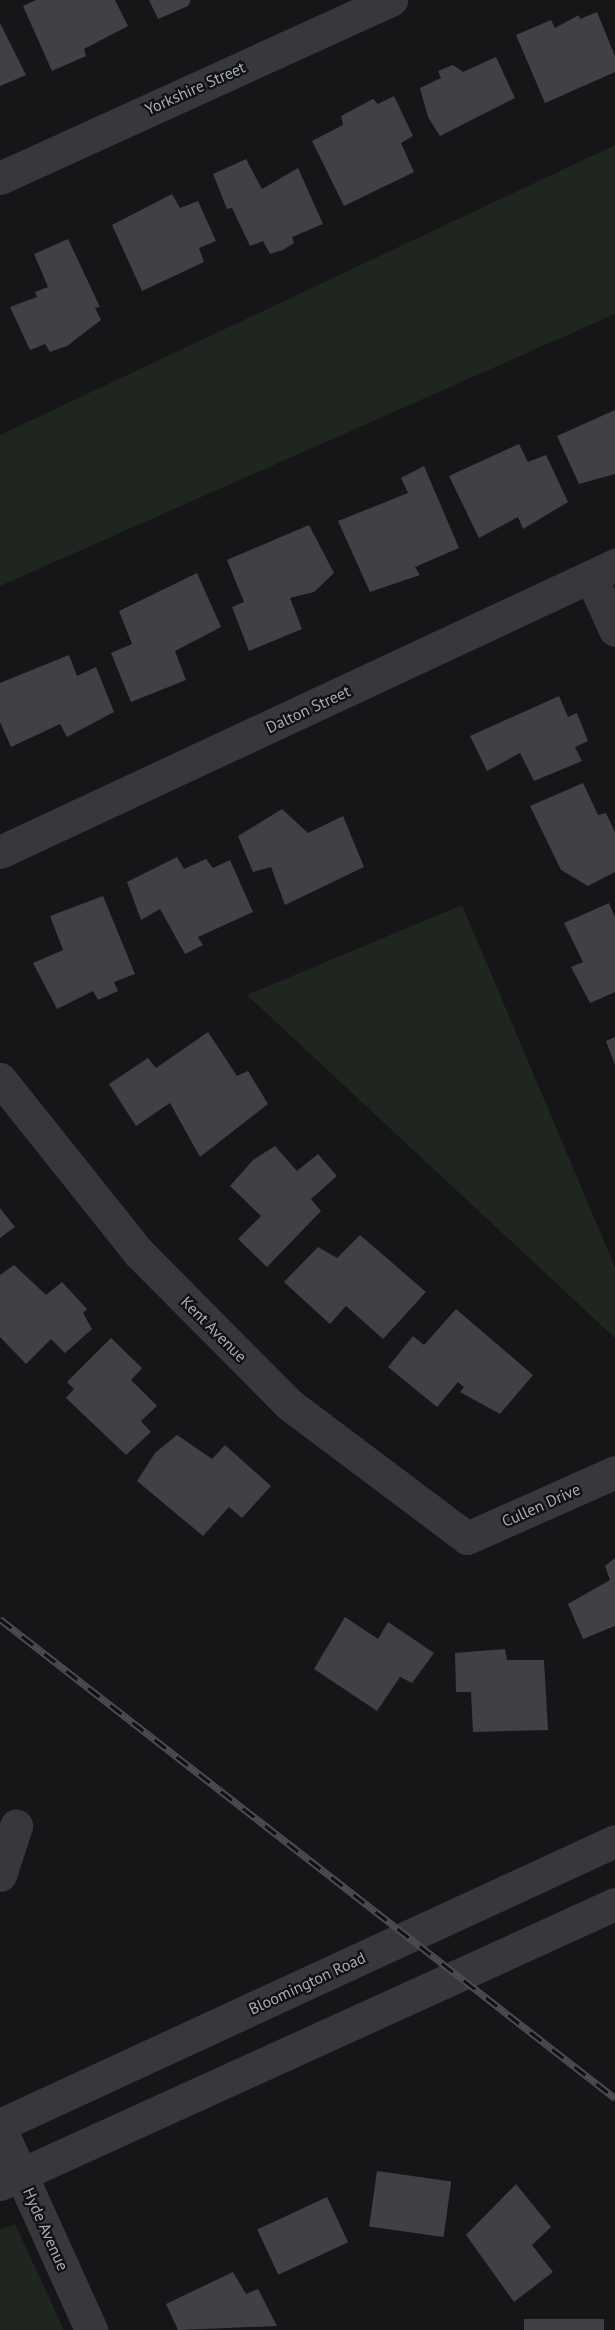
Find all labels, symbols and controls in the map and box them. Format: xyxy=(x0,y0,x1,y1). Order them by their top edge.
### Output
street label: Yorkshire Street xyxy=(142,57,248,119)
street label: Dalton Street xyxy=(263,681,353,737)
street label: Kent Avenue xyxy=(177,1292,251,1366)
street label: Cullen Drive xyxy=(499,1479,583,1531)
street label: Bloomington Road xyxy=(246,1948,368,2018)
street label: Hyde Avenue xyxy=(19,2184,73,2274)

